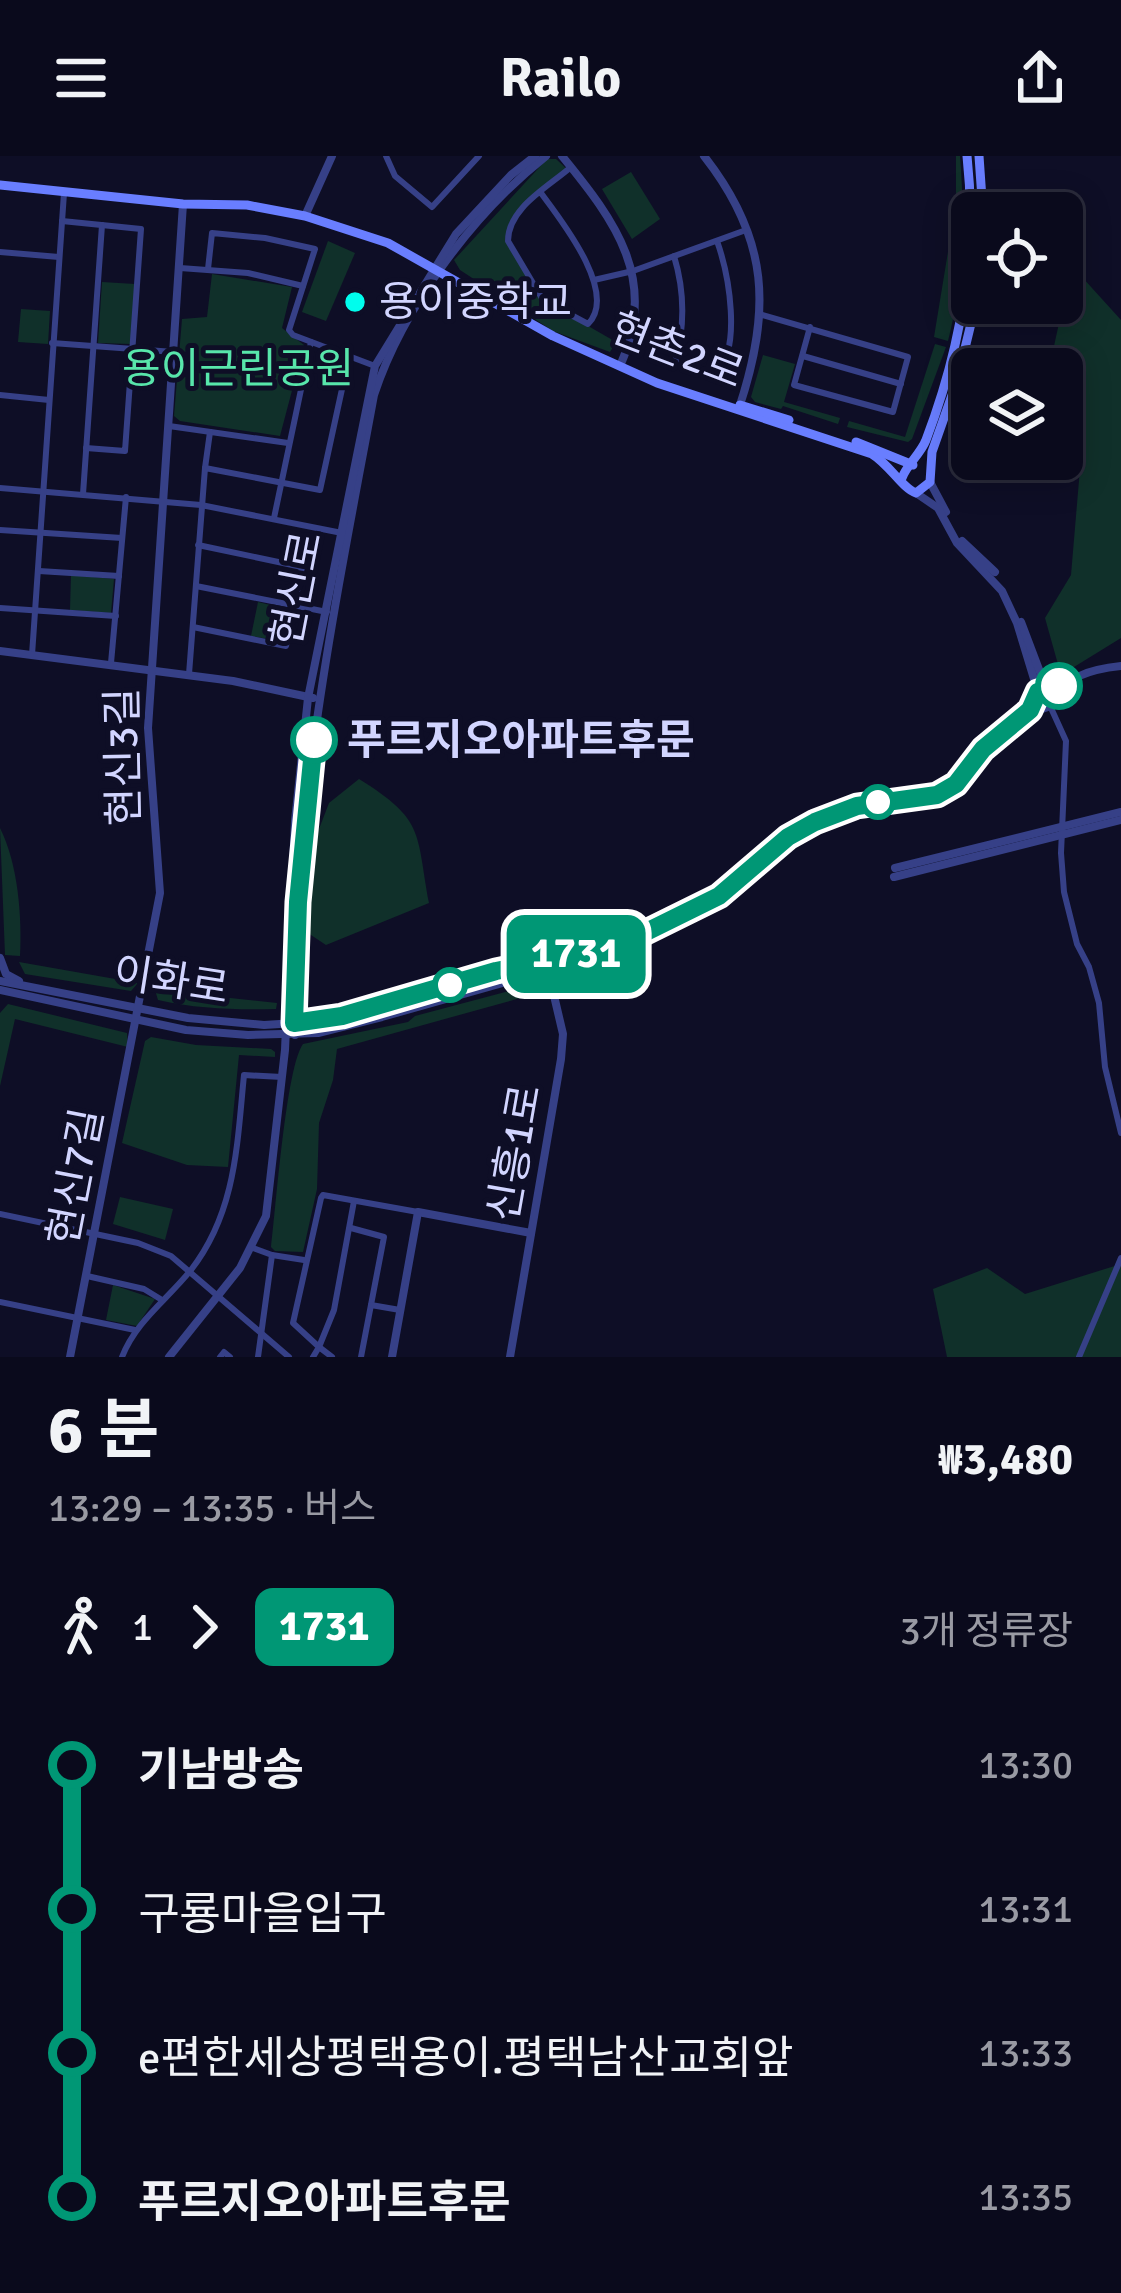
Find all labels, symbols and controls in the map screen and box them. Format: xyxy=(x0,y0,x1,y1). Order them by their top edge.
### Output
icon: menu xyxy=(48,45,114,111)
text: Railo xyxy=(500,45,621,112)
icon: share xyxy=(1007,45,1073,111)
map controls xyxy=(951,192,1083,480)
button: locate xyxy=(951,192,1083,324)
place label: 용이중학교 xyxy=(379,277,572,328)
marker: 용이중학교 xyxy=(342,289,368,315)
street label: 현촌2로 xyxy=(603,302,751,400)
park label: 용이근린공원 xyxy=(122,344,354,395)
button: layers xyxy=(951,348,1083,480)
street label: 현신로 xyxy=(261,527,333,651)
unlabelled marker xyxy=(1037,664,1081,708)
street label: 현신3길 xyxy=(97,687,151,827)
place label: 푸르지오아파트후문 xyxy=(347,715,695,766)
marker: 푸르지오아파트후문 xyxy=(292,718,336,762)
unlabelled marker xyxy=(862,786,894,818)
line badge: 1731 xyxy=(492,915,660,993)
text: 1731 xyxy=(531,928,621,979)
street label: 이화로 xyxy=(110,947,232,1015)
unlabelled marker xyxy=(434,969,466,1001)
street label: 신흥1로 xyxy=(478,1080,552,1226)
street label: 현신7길 xyxy=(38,1104,114,1250)
text: 6 분 xyxy=(48,1390,159,1471)
text: ₩3,480 xyxy=(938,1432,1073,1487)
text: 13:29 – 13:35 · 버스 xyxy=(48,1484,376,1532)
icon: walk xyxy=(48,1594,114,1660)
icon: forward xyxy=(171,1594,237,1660)
text: 1731 xyxy=(279,1601,370,1652)
text: 1 xyxy=(132,1603,153,1651)
text: 3개 정류장 xyxy=(900,1607,1073,1655)
text: 13:30 xyxy=(978,1741,1073,1789)
text: 기남방송 xyxy=(138,1743,304,1798)
text: 13:31 xyxy=(978,1885,1073,1933)
text: 구룡마을입구 xyxy=(138,1887,386,1942)
text: 13:33 xyxy=(978,2029,1073,2077)
text: e편한세상평택용이.평택남산교회앞 xyxy=(138,2031,793,2086)
text: 13:35 xyxy=(978,2173,1073,2221)
text: 푸르지오아파트후문 xyxy=(138,2175,511,2230)

